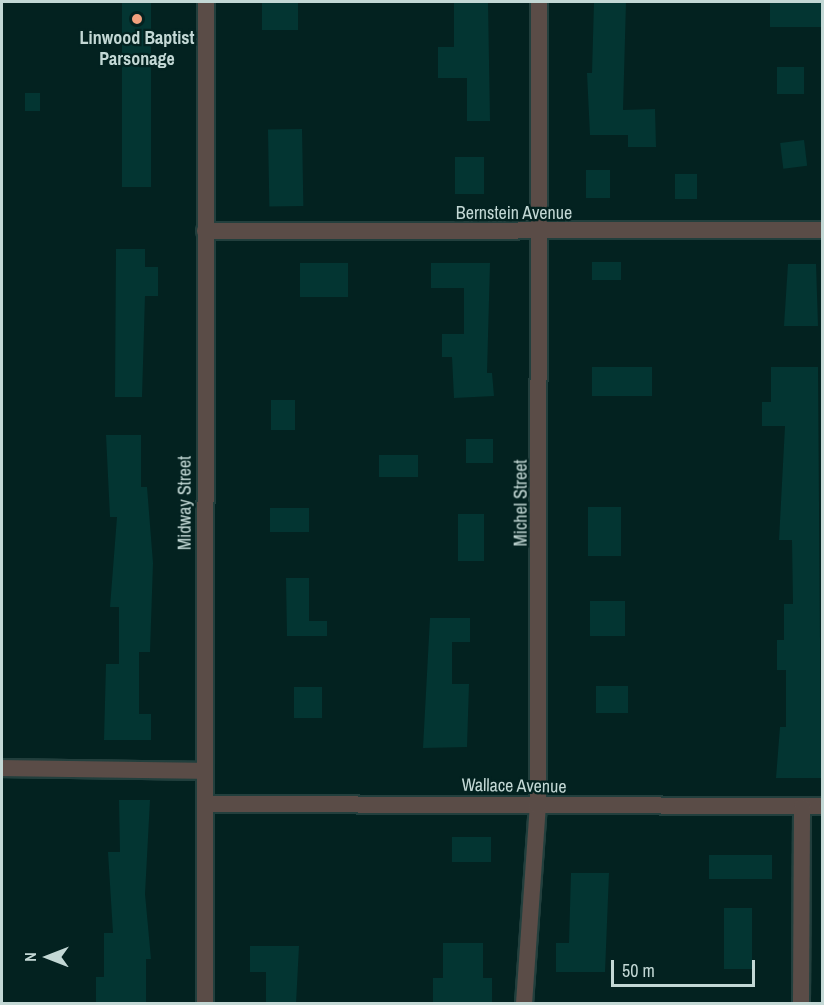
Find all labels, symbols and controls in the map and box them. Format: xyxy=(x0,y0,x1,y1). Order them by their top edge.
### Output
marker: Linwood Baptist Parsonage xyxy=(130,12,144,26)
place label: Linwood Baptist Parsonage xyxy=(80,28,194,70)
street label: Bernstein Avenue xyxy=(455,202,573,224)
street label: Midway Street xyxy=(174,456,196,550)
street label: Michel Street xyxy=(510,460,532,546)
street label: Wallace Avenue xyxy=(461,774,567,798)
north arrow xyxy=(18,927,78,987)
scale bar xyxy=(614,948,758,986)
text: N xyxy=(19,952,41,962)
text: 50 m xyxy=(622,958,655,983)

